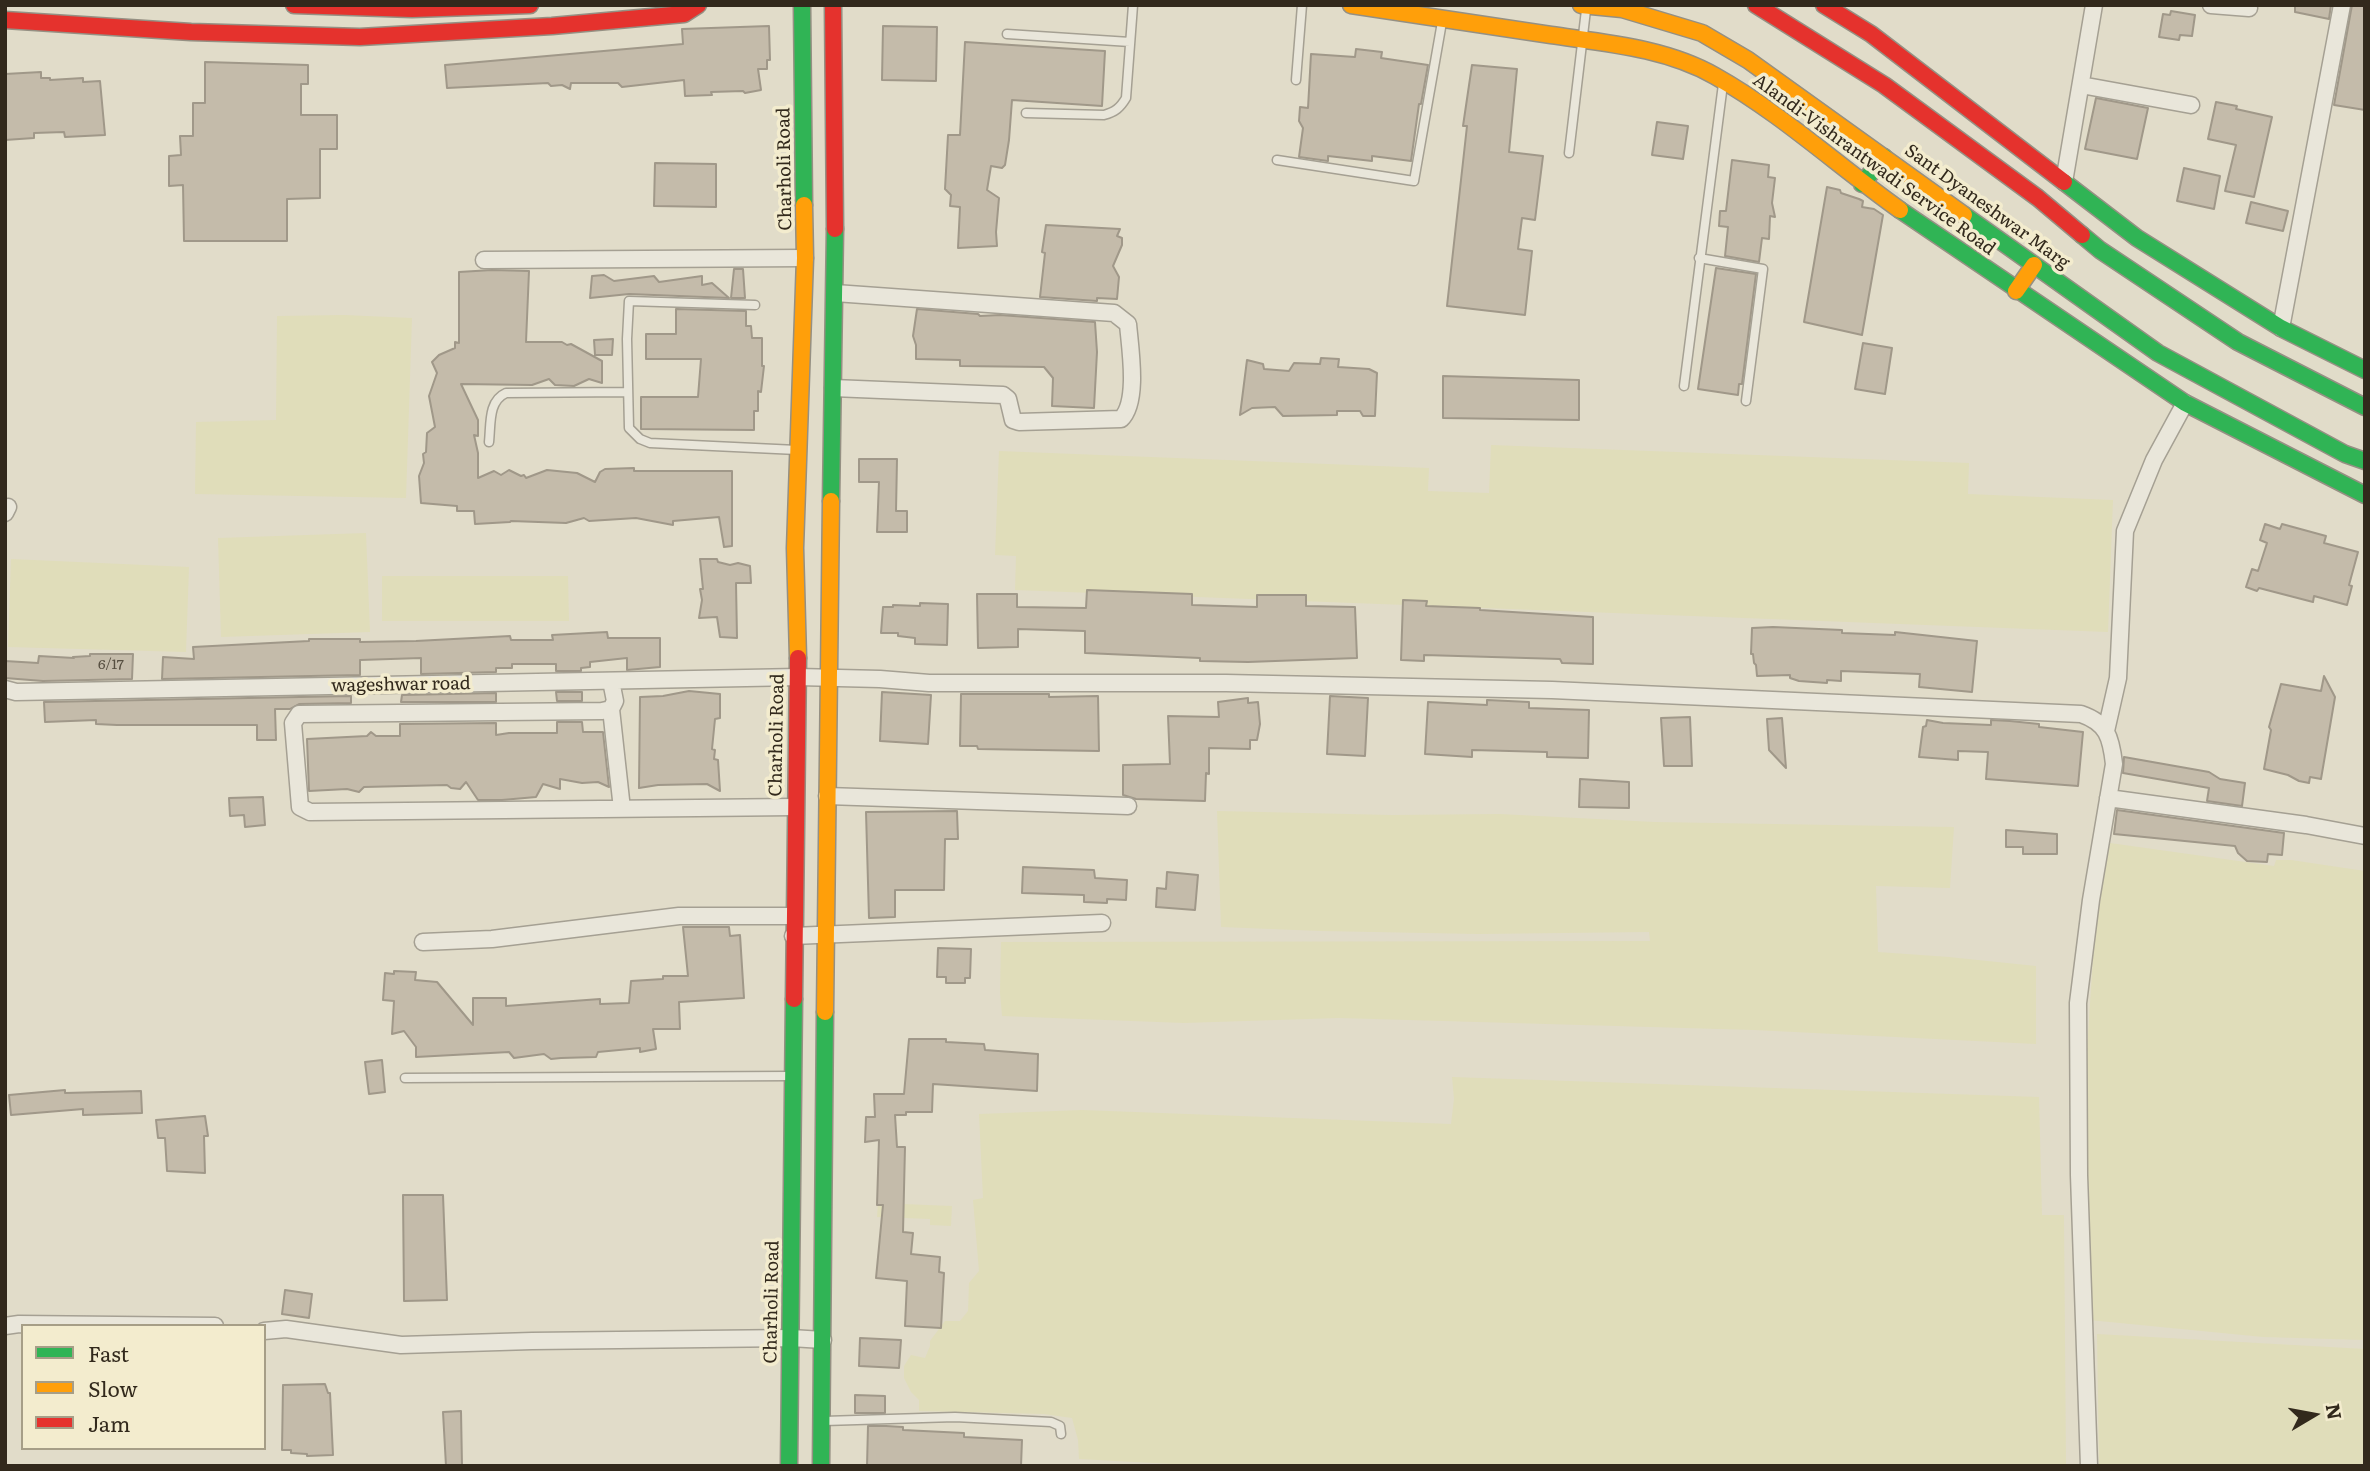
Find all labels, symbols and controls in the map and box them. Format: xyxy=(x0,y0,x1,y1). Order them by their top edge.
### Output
street label: Alandi-Vishrantwadi Service Road xyxy=(1749,70,1999,260)
street label: Charholi Road xyxy=(773,107,797,231)
street label: Sant Dyaneshwar Marg xyxy=(1900,140,2074,274)
house number: 6/17 xyxy=(98,657,124,673)
street label: wageshwar road xyxy=(331,673,471,697)
street label: Charholi Road xyxy=(765,673,789,797)
street label: Charholi Road xyxy=(760,1240,784,1364)
legend xyxy=(21,1324,266,1450)
text: Fast xyxy=(88,1337,129,1368)
text: Slow xyxy=(88,1372,138,1403)
north arrow xyxy=(2279,1380,2349,1450)
text: N xyxy=(2320,1401,2350,1422)
text: Jam xyxy=(88,1407,130,1438)

